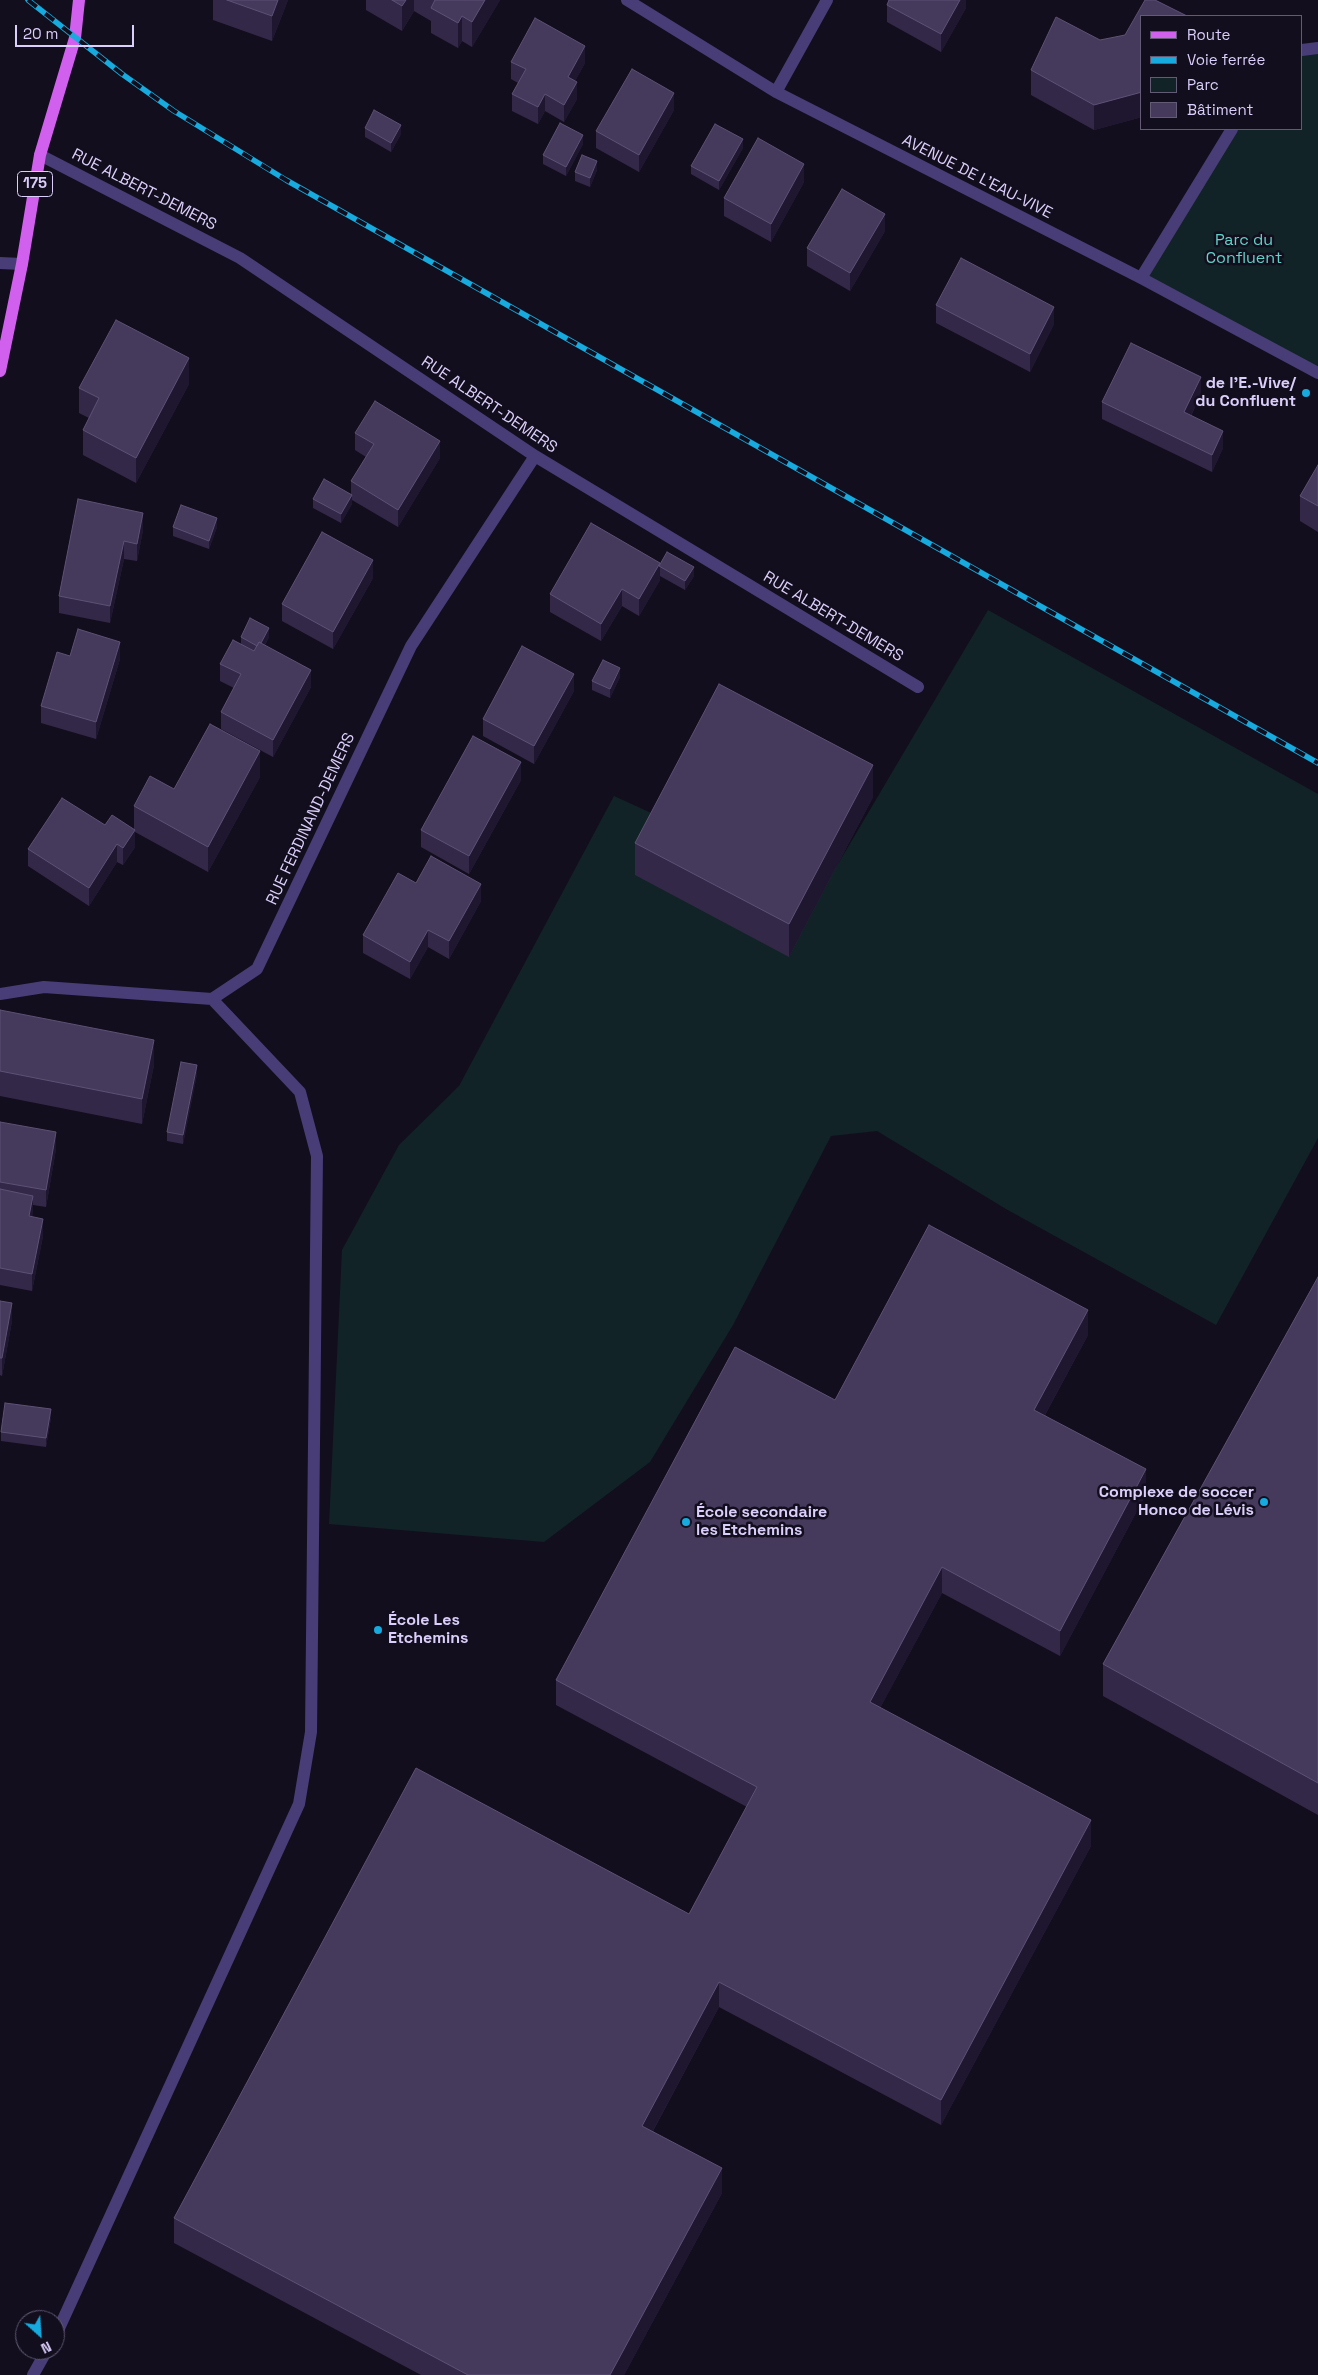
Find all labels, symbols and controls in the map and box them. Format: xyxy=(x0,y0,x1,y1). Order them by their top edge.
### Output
scale bar xyxy=(18,15,136,47)
legend xyxy=(1140,15,1303,130)
text: 20 m xyxy=(23,24,58,43)
text: Route xyxy=(1187,25,1230,44)
text: Voie ferrée xyxy=(1187,50,1265,69)
text: Parc xyxy=(1187,75,1219,94)
text: Bâtiment xyxy=(1187,100,1253,119)
street label: AVENUE DE L'EAU-VIVE xyxy=(899,131,1055,223)
street label: RUE ALBERT-DEMERS xyxy=(68,145,220,235)
road number: 175 xyxy=(18,172,52,196)
park label: Parc du Confluent xyxy=(1206,231,1282,269)
street label: RUE ALBERT-DEMERS xyxy=(417,352,561,458)
place label: de l'E.-Vive/ du Confluent xyxy=(1195,374,1296,412)
marker: de l'E.-Vive/ du Confluent xyxy=(1300,387,1312,399)
street label: RUE ALBERT-DEMERS xyxy=(760,568,906,666)
street label: RUE FERDINAND-DEMERS xyxy=(263,730,359,908)
place label: Complexe de soccer Honco de Lévis xyxy=(1099,1483,1254,1521)
marker: Complexe de soccer Honco de Lévis xyxy=(1258,1496,1270,1508)
place label: École secondaire les Etchemins xyxy=(696,1503,827,1541)
marker: École secondaire les Etchemins xyxy=(680,1516,692,1528)
place label: École Les Etchemins xyxy=(388,1611,468,1649)
marker: École Les Etchemins xyxy=(372,1624,384,1636)
north arrow xyxy=(15,2310,65,2360)
text: N xyxy=(38,2337,54,2358)

